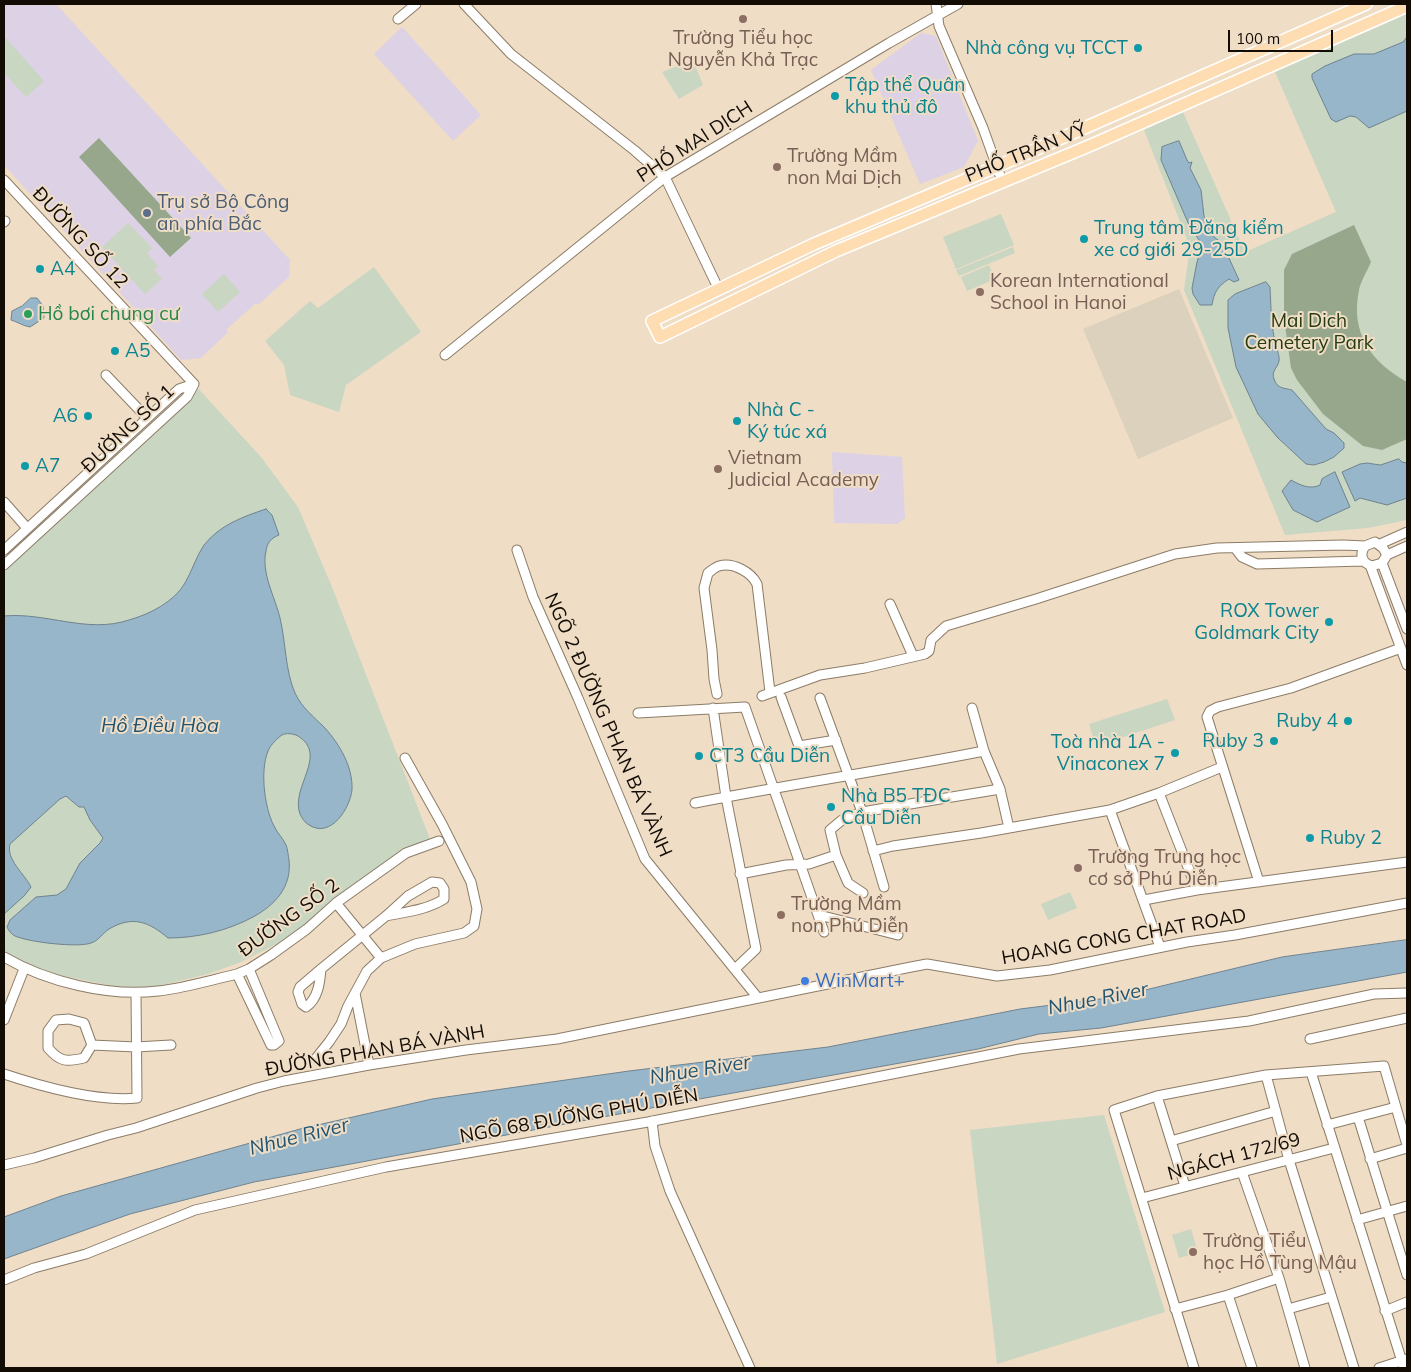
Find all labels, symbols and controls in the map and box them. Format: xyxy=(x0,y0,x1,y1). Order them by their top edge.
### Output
marker: Trường Tiểu học Nguyễn Khả Trạc xyxy=(737,13,749,25)
scale bar xyxy=(1231,20,1336,52)
place label: Trường Tiểu học Nguyễn Khả Trạc xyxy=(668,27,818,71)
text: 100 m xyxy=(1236,29,1280,48)
place label: Nhà công vụ TCCT xyxy=(965,37,1128,59)
marker: Nhà công vụ TCCT xyxy=(1132,42,1144,54)
place label: Tập thể Quân khu thủ đô xyxy=(845,74,965,118)
marker: Tập thể Quân khu thủ đô xyxy=(829,90,841,102)
street label: PHỐ MAI DỊCH xyxy=(633,96,757,188)
street label: PHỐ TRẦN VỸ xyxy=(962,118,1090,188)
place label: Trường Mầm non Mai Dịch xyxy=(787,145,902,189)
marker: Trường Mầm non Mai Dịch xyxy=(771,161,783,173)
street label: ĐƯỜNG SỐ 12 xyxy=(27,183,133,293)
place label: Trụ sở Bộ Công an phía Bắc xyxy=(157,191,290,235)
marker: Trụ sở Bộ Công an phía Bắc xyxy=(141,207,153,219)
place label: Trung tâm Đăng kiểm xe cơ giới 29-25D xyxy=(1094,217,1284,261)
marker: Trung tâm Đăng kiểm xe cơ giới 29-25D xyxy=(1078,233,1090,245)
place label: A4 xyxy=(50,258,75,280)
marker: A4 xyxy=(34,263,46,275)
place label: Korean International School in Hanoi xyxy=(990,270,1169,314)
marker: Korean International School in Hanoi xyxy=(974,286,986,298)
place label: Hồ bơi chung cư xyxy=(38,303,180,325)
marker: Hồ bơi chung cư xyxy=(22,308,34,320)
park label: Mai Dich Cemetery Park xyxy=(1244,310,1374,354)
place label: A5 xyxy=(125,340,150,362)
marker: A5 xyxy=(109,345,121,357)
street label: ĐƯỜNG SỐ 1 xyxy=(77,380,179,478)
place label: Nhà C - Ký túc xá xyxy=(747,399,827,443)
place label: A6 xyxy=(53,405,78,427)
marker: A6 xyxy=(82,410,94,422)
marker: Nhà C - Ký túc xá xyxy=(731,415,743,427)
place label: Vietnam Judicial Academy xyxy=(728,447,879,491)
place label: A7 xyxy=(35,455,60,477)
marker: A7 xyxy=(19,460,31,472)
marker: Vietnam Judicial Academy xyxy=(712,463,724,475)
street label: NGÕ 2 ĐƯỜNG PHAN BÁ VÀNH xyxy=(539,589,677,861)
place label: ROX Tower Goldmark City xyxy=(1194,600,1319,644)
marker: ROX Tower Goldmark City xyxy=(1323,616,1335,628)
place label: Ruby 4 xyxy=(1276,710,1338,732)
water label: Hồ Điều Hòa xyxy=(101,714,219,738)
marker: Ruby 4 xyxy=(1342,715,1354,727)
place label: Ruby 3 xyxy=(1202,730,1264,752)
place label: Toà nhà 1A - Vinaconex 7 xyxy=(1051,731,1165,775)
marker: Ruby 3 xyxy=(1268,735,1280,747)
place label: CT3 Cầu Diễn xyxy=(709,745,830,767)
marker: Toà nhà 1A - Vinaconex 7 xyxy=(1169,747,1181,759)
marker: CT3 Cầu Diễn xyxy=(693,750,705,762)
place label: Nhà B5 TĐC Cầu Diễn xyxy=(841,785,951,829)
marker: Nhà B5 TĐC Cầu Diễn xyxy=(825,801,837,813)
place label: Ruby 2 xyxy=(1320,827,1382,849)
marker: Ruby 2 xyxy=(1304,832,1316,844)
place label: Trường Trung học cơ sở Phú Diễn xyxy=(1088,846,1241,890)
marker: Trường Trung học cơ sở Phú Diễn xyxy=(1072,862,1084,874)
street label: ĐƯỜNG SỐ 2 xyxy=(234,874,344,962)
place label: Trường Mầm non Phú Diễn xyxy=(791,893,909,937)
street label: HOANG CONG CHAT ROAD xyxy=(1000,904,1248,970)
marker: Trường Mầm non Phú Diễn xyxy=(775,909,787,921)
place label: WinMart+ xyxy=(815,970,905,992)
marker: WinMart+ xyxy=(799,975,811,987)
water label: Nhue River xyxy=(1046,978,1150,1020)
street label: ĐƯỜNG PHAN BÁ VÀNH xyxy=(263,1020,487,1082)
water label: Nhue River xyxy=(648,1050,752,1090)
street label: NGÕ 68 ĐƯỜNG PHÚ DIỄN xyxy=(458,1084,700,1148)
water label: Nhue River xyxy=(247,1113,351,1161)
street label: NGÁCH 172/69 xyxy=(1165,1128,1303,1186)
place label: Trường Tiểu học Hồ Tùng Mậu xyxy=(1203,1230,1357,1274)
marker: Trường Tiểu học Hồ Tùng Mậu xyxy=(1187,1246,1199,1258)

